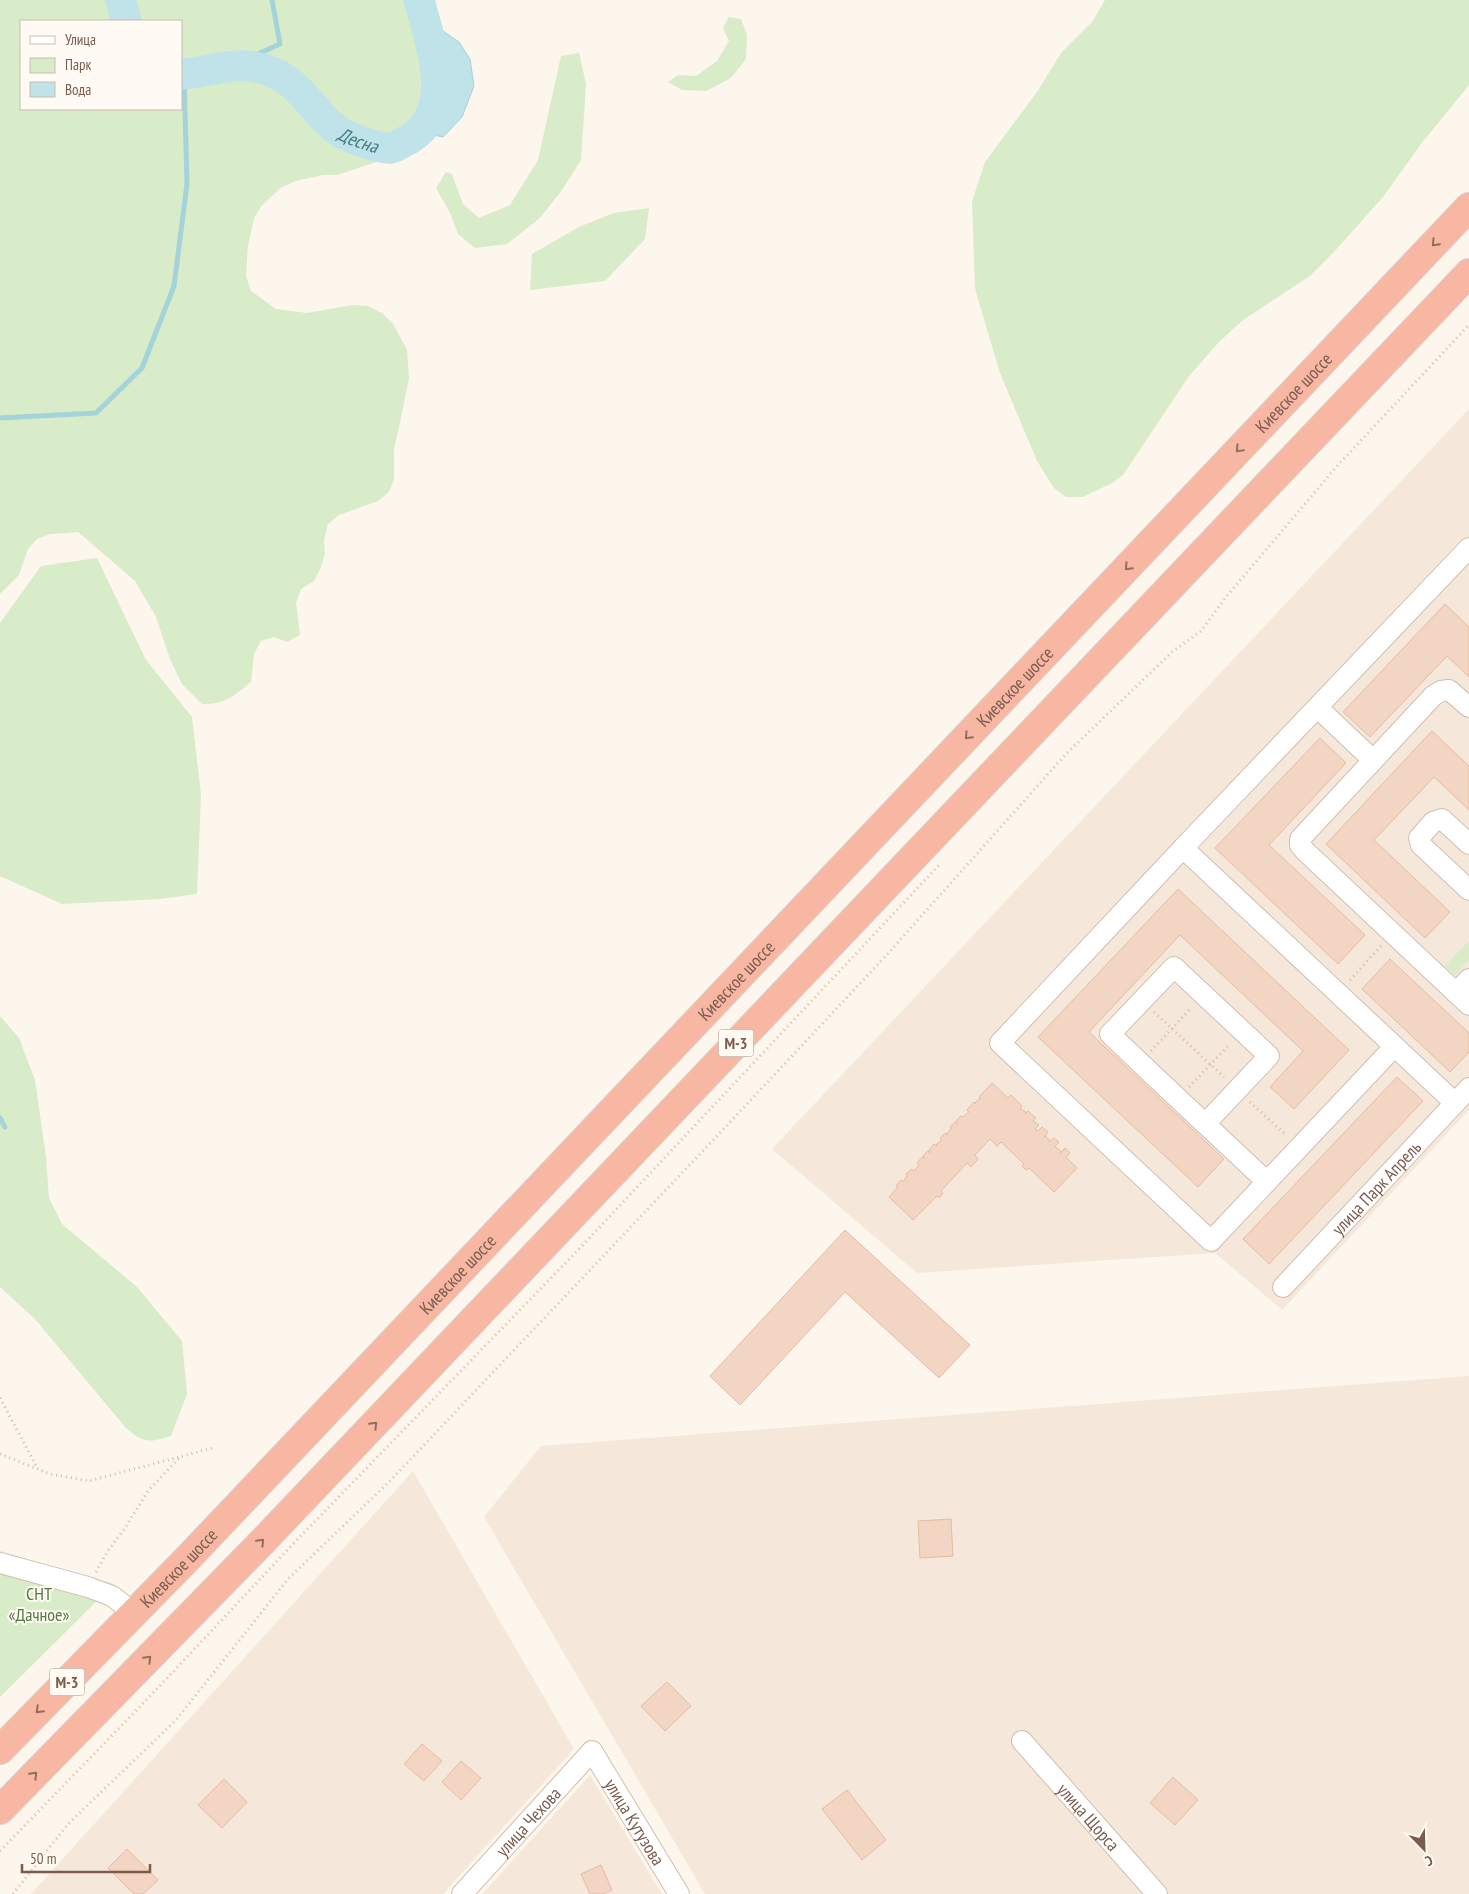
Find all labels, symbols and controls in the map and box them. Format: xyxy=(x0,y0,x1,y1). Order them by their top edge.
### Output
legend xyxy=(20,20,182,110)
text: Улица xyxy=(65,30,96,49)
text: Парк xyxy=(65,55,91,74)
text: Вода xyxy=(65,80,91,99)
water label: Десна xyxy=(333,121,382,159)
one-way arrow xyxy=(1432,237,1441,246)
street label: Киевское шоссе xyxy=(1250,347,1337,437)
one-way arrow xyxy=(1236,444,1245,453)
one-way arrow xyxy=(1125,562,1134,571)
street label: Киевское шоссе xyxy=(971,641,1058,731)
one-way arrow xyxy=(965,730,974,739)
street label: Киевское шоссе xyxy=(692,935,779,1025)
road number: М-3 xyxy=(718,1030,754,1056)
street label: улица Парк Апрель xyxy=(1326,1135,1426,1240)
street label: Киевское шоссе xyxy=(414,1229,501,1319)
one-way arrow xyxy=(368,1421,377,1430)
street label: Киевское шоссе xyxy=(135,1523,222,1612)
one-way arrow xyxy=(256,1539,265,1548)
park label: СНТ «Дачное» xyxy=(8,1582,70,1626)
one-way arrow xyxy=(142,1655,151,1664)
road number: М-3 xyxy=(50,1668,84,1695)
one-way arrow xyxy=(36,1705,45,1714)
one-way arrow xyxy=(28,1771,37,1780)
street label: улица Кутузова xyxy=(600,1774,670,1869)
street label: улица Щорса xyxy=(1053,1778,1125,1855)
street label: улица Чехова xyxy=(490,1782,565,1861)
north arrow xyxy=(1399,1824,1449,1874)
scale bar xyxy=(22,1842,150,1874)
text: 50 m xyxy=(30,1849,56,1868)
text: С xyxy=(1422,1851,1436,1871)

